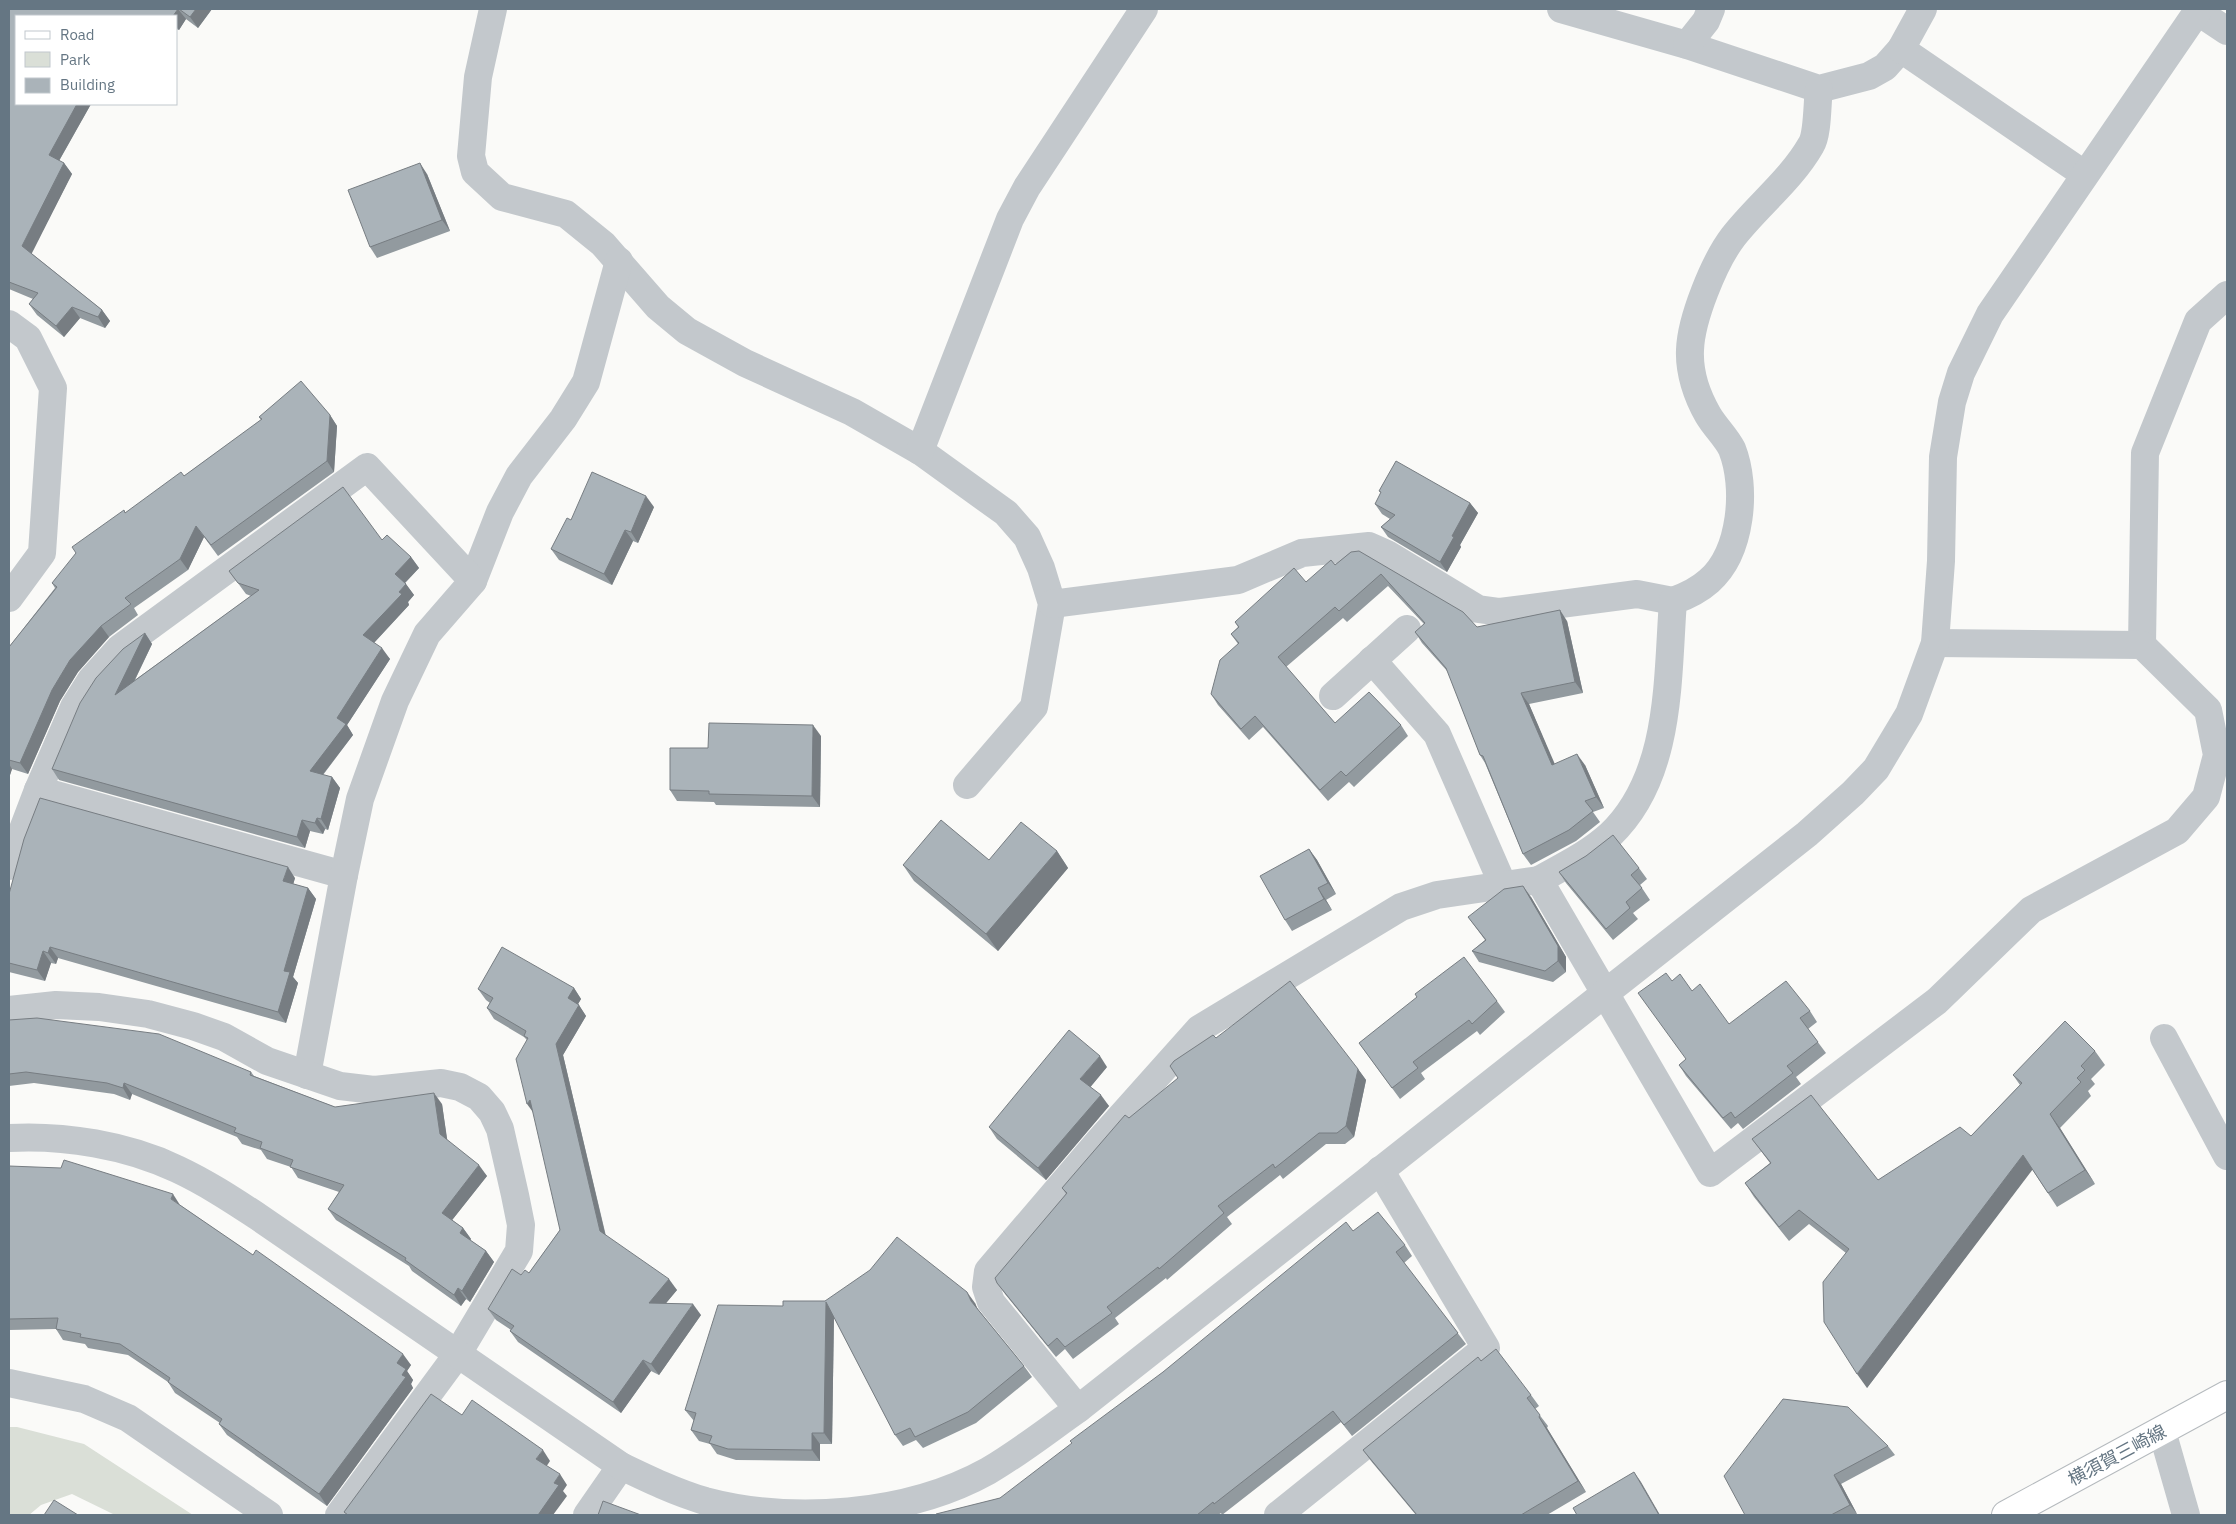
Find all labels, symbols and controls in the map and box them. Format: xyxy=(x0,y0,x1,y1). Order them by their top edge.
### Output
legend xyxy=(15,15,178,105)
text: Road xyxy=(60,25,95,44)
text: Park xyxy=(60,50,90,69)
text: Building xyxy=(60,75,115,94)
street label: 横須賀三崎線 xyxy=(2064,1419,2170,1491)

